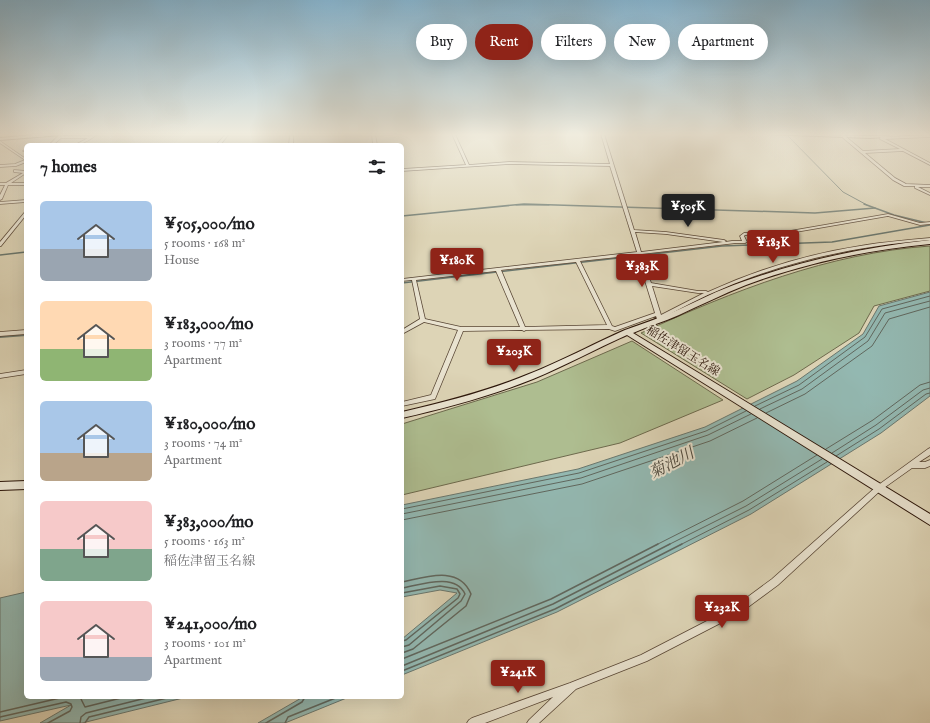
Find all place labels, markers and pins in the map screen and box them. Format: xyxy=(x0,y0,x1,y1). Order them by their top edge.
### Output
pin: ¥505K xyxy=(660,194,716,228)
pin: ¥183K xyxy=(745,230,801,264)
pin: ¥180K xyxy=(429,248,485,282)
pin: ¥383K xyxy=(614,254,670,288)
pin: ¥203K xyxy=(486,339,542,373)
pin: ¥232K xyxy=(694,595,750,629)
pin: ¥241K xyxy=(490,660,546,694)

